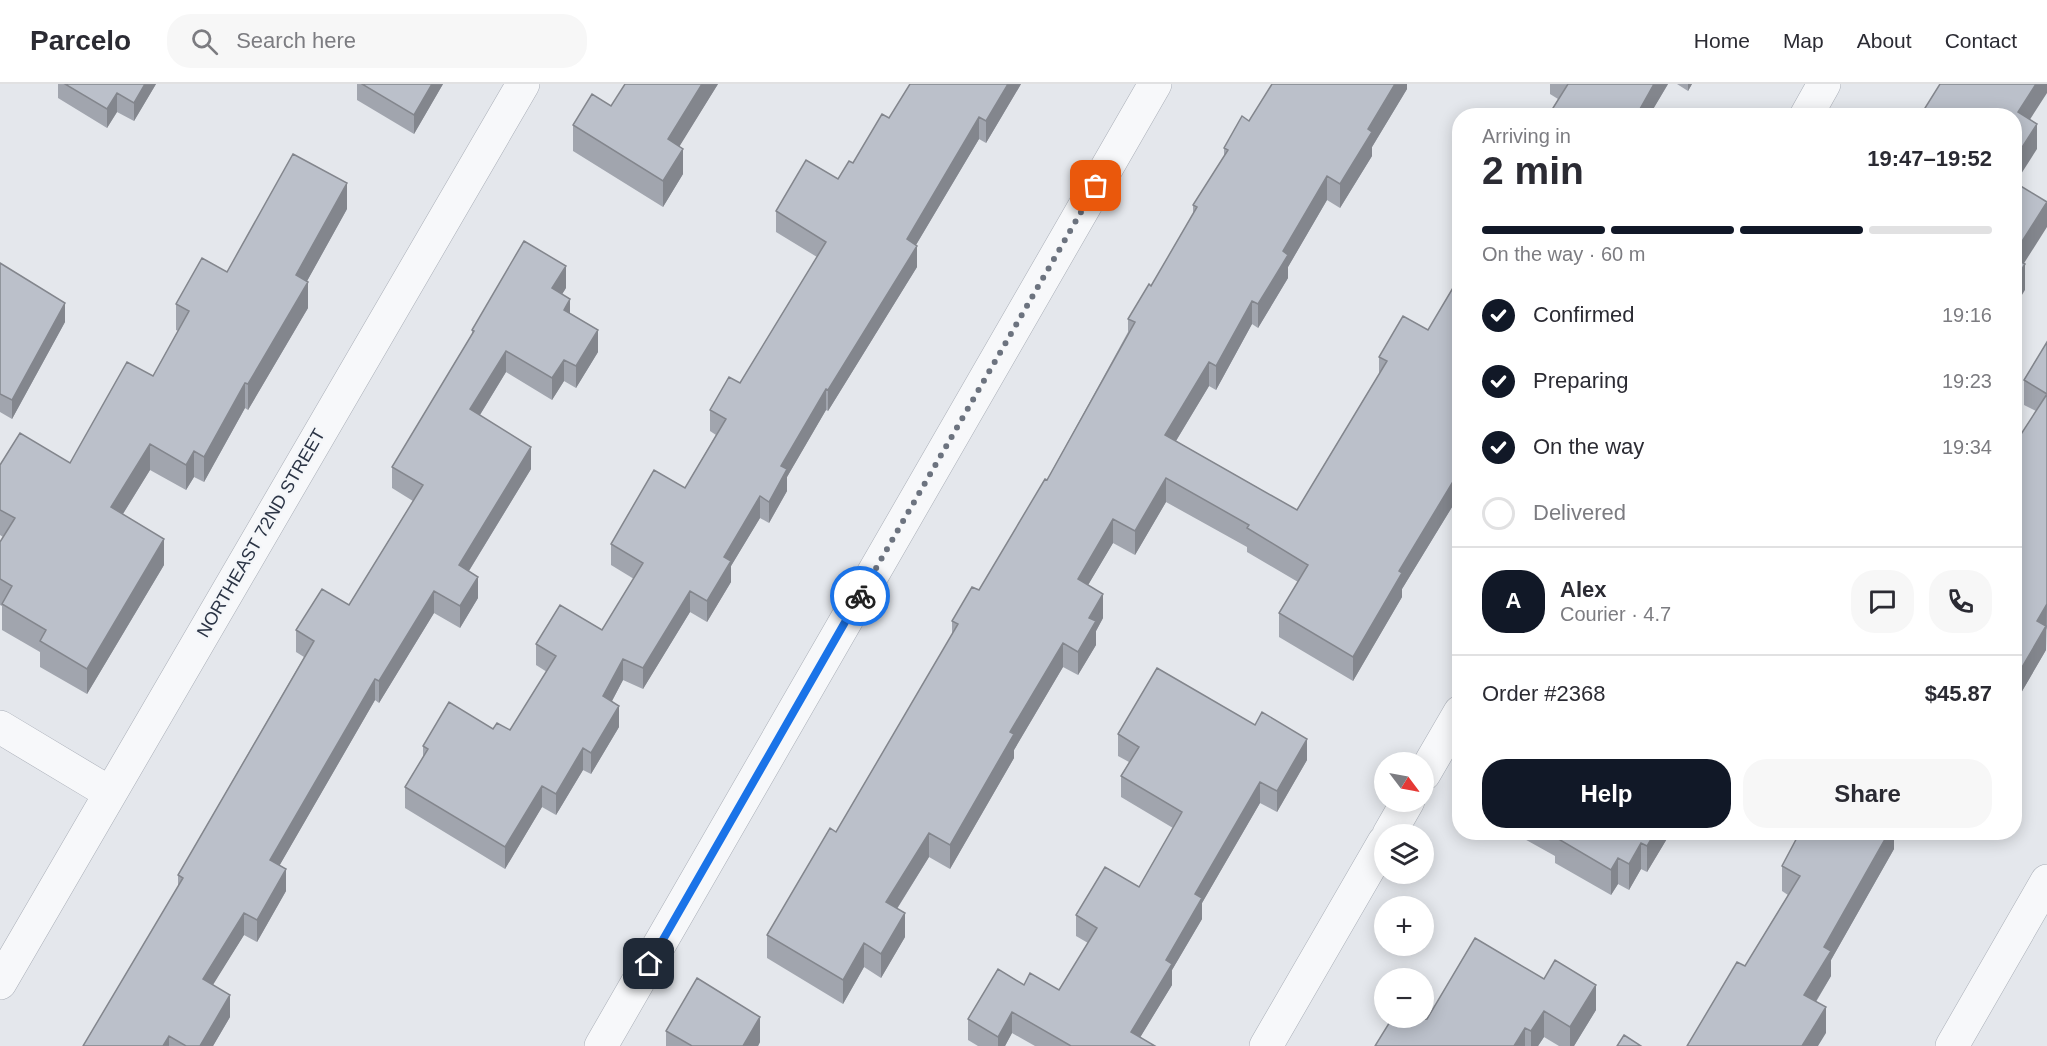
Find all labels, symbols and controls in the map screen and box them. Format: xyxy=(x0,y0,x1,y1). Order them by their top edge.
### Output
search box xyxy=(167,14,587,68)
text: Parcelo xyxy=(30,25,131,56)
icon: search xyxy=(188,25,221,58)
text: Search here xyxy=(236,28,356,53)
text: Home xyxy=(1694,29,1750,52)
text: Map xyxy=(1783,29,1824,52)
text: About xyxy=(1857,29,1912,52)
text: Contact xyxy=(1945,29,2017,52)
text: Arriving in xyxy=(1482,125,1571,147)
text: 19:47–19:52 xyxy=(1867,146,1992,171)
text: 2 min xyxy=(1482,149,1584,192)
pin xyxy=(1070,160,1121,211)
icon: bag xyxy=(1079,169,1112,202)
text: On the way · 60 m xyxy=(1482,243,1645,265)
icon: check xyxy=(1482,299,1515,332)
text: Confirmed xyxy=(1533,302,1634,327)
text: 19:16 xyxy=(1942,304,1992,326)
icon: check xyxy=(1482,365,1515,398)
text: Preparing xyxy=(1533,368,1628,393)
text: 19:23 xyxy=(1942,370,1992,392)
street label: NORTHEAST 72ND STREET xyxy=(193,425,329,641)
icon: check xyxy=(1482,431,1515,464)
text: On the way xyxy=(1533,434,1644,459)
text: 19:34 xyxy=(1942,436,1992,458)
text: Delivered xyxy=(1533,500,1626,525)
courier xyxy=(830,566,890,626)
button: chat xyxy=(1851,570,1914,633)
button: phone xyxy=(1929,570,1992,633)
text: Alex xyxy=(1560,577,1606,602)
icon: bike xyxy=(844,580,877,613)
text: A xyxy=(1506,588,1521,613)
text: Courier · 4.7 xyxy=(1560,603,1671,625)
text: Order #2368 xyxy=(1482,681,1606,706)
text: $45.87 xyxy=(1925,681,1992,706)
north arrow xyxy=(1374,752,1434,812)
map controls xyxy=(1374,752,1434,1028)
button: Help xyxy=(1482,759,1731,828)
button: Share xyxy=(1743,759,1992,828)
button: layers xyxy=(1374,824,1434,884)
button: + xyxy=(1374,896,1434,956)
pin xyxy=(623,938,674,989)
icon: home xyxy=(632,947,665,980)
button: − xyxy=(1374,968,1434,1028)

